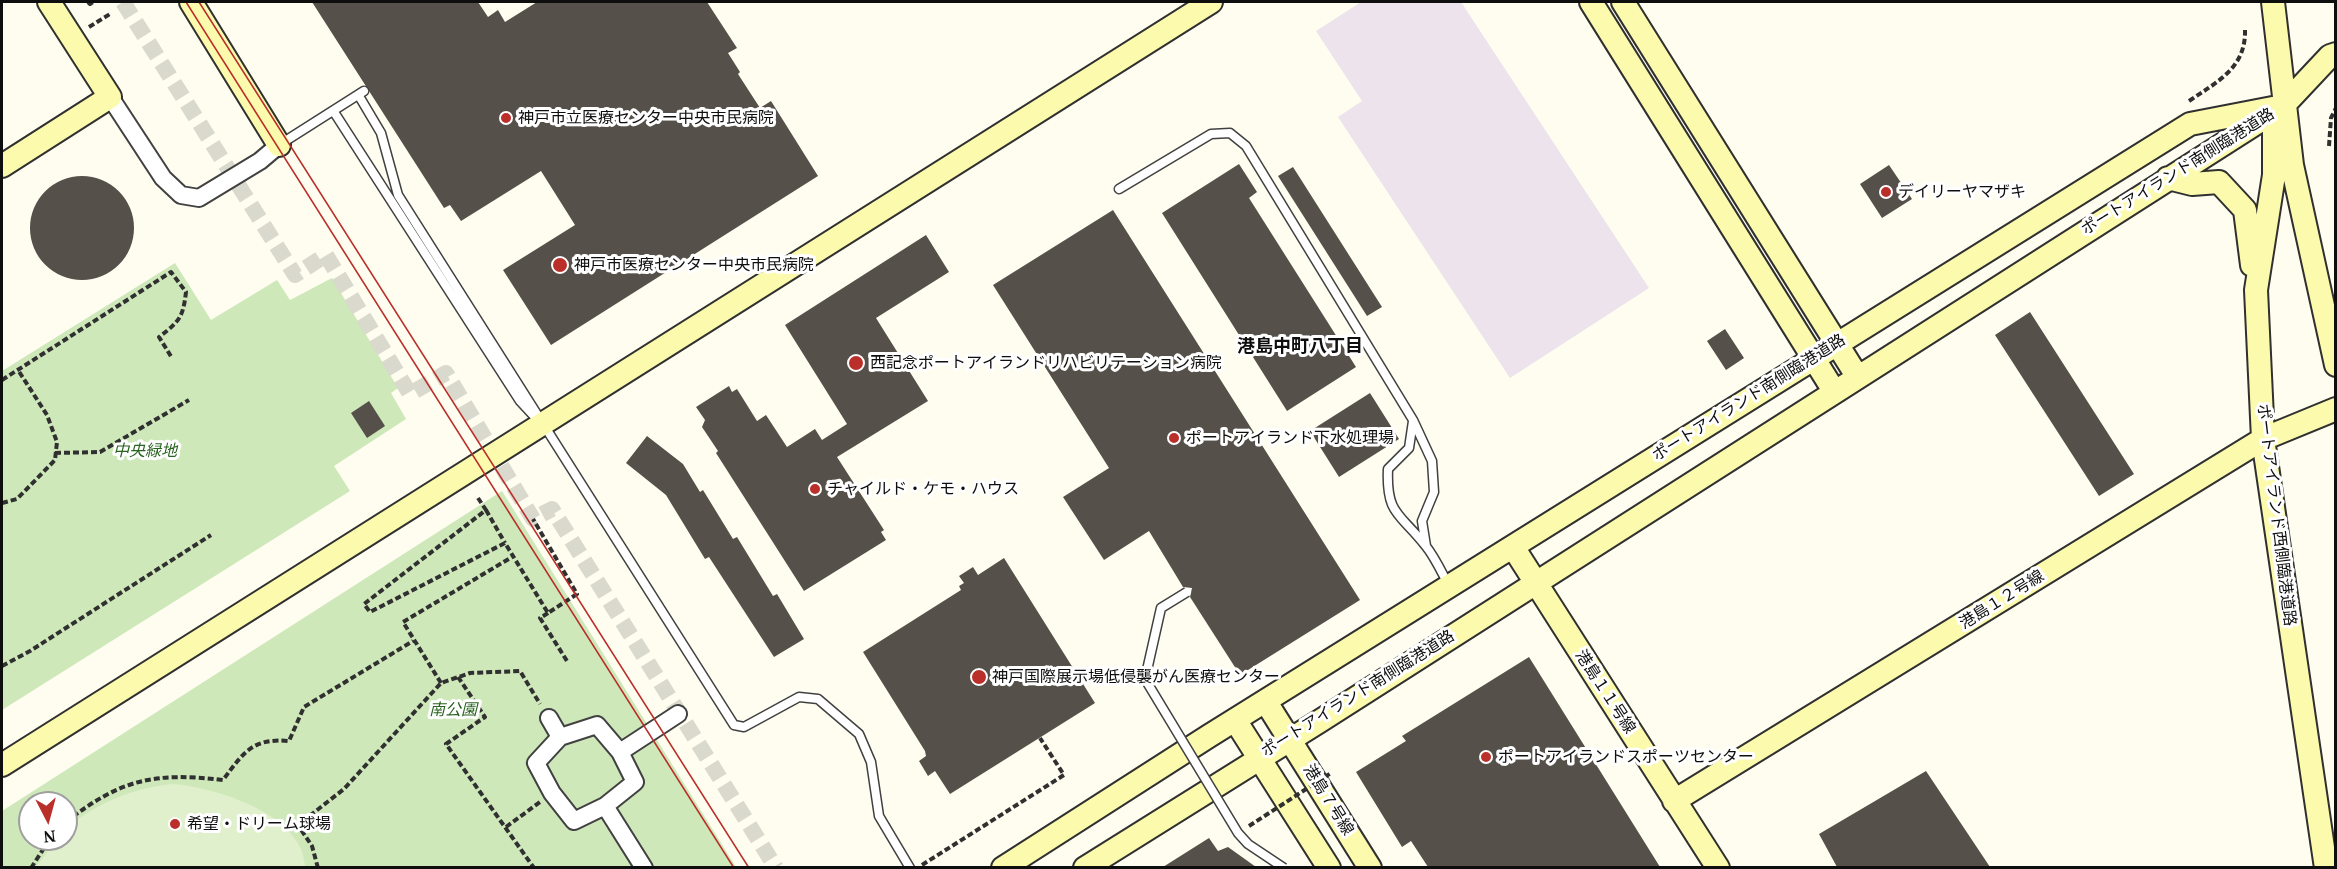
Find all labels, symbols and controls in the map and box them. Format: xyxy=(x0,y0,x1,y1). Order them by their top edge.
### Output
street label: ポートアイランド南側臨港道路 xyxy=(2078,105,2278,239)
place label: 神戸市立医療センター中央市民病院 xyxy=(518,108,774,128)
marker: 神戸市立医療センター中央市民病院 xyxy=(499,111,513,125)
place label: デイリーヤマザキ xyxy=(1898,182,2026,202)
marker: デイリーヤマザキ xyxy=(1879,185,1893,199)
place label: 神戸市医療センター中央市民病院 xyxy=(574,255,814,275)
marker: 神戸市医療センター中央市民病院 xyxy=(551,256,569,274)
street label: ポートアイランド南側臨港道路 xyxy=(1649,331,1849,465)
district label: 港島中町八丁目 xyxy=(1237,336,1363,358)
place label: 西記念ポートアイランドリハビリテーション病院 xyxy=(870,353,1222,373)
marker: 西記念ポートアイランドリハビリテーション病院 xyxy=(847,354,865,372)
street label: ポートアイランド西側臨港道路 xyxy=(2253,403,2299,627)
place label: ポートアイランド下水処理場 xyxy=(1186,428,1394,448)
marker: ポートアイランド下水処理場 xyxy=(1167,431,1181,445)
park label: 中央緑地 xyxy=(113,441,177,461)
place label: チャイルド・ケモ・ハウス xyxy=(827,479,1019,499)
marker: チャイルド・ケモ・ハウス xyxy=(808,482,822,496)
street label: 港島１２号線 xyxy=(1956,566,2048,634)
street label: ポートアイランド南側臨港道路 xyxy=(1258,627,1458,761)
street label: 港島１１号線 xyxy=(1571,647,1639,737)
place label: 神戸国際展示場低侵襲がん医療センター xyxy=(992,667,1280,687)
marker: 神戸国際展示場低侵襲がん医療センター xyxy=(970,668,988,686)
park label: 南公園 xyxy=(429,700,477,720)
place label: ポートアイランドスポーツセンター xyxy=(1498,747,1754,767)
marker: ポートアイランドスポーツセンター xyxy=(1479,750,1493,764)
street label: 港島７号線 xyxy=(1299,761,1357,839)
north arrow xyxy=(18,791,78,851)
place label: 希望・ドリーム球場 xyxy=(187,814,331,834)
marker: 希望・ドリーム球場 xyxy=(168,817,182,831)
text: N xyxy=(42,825,57,848)

